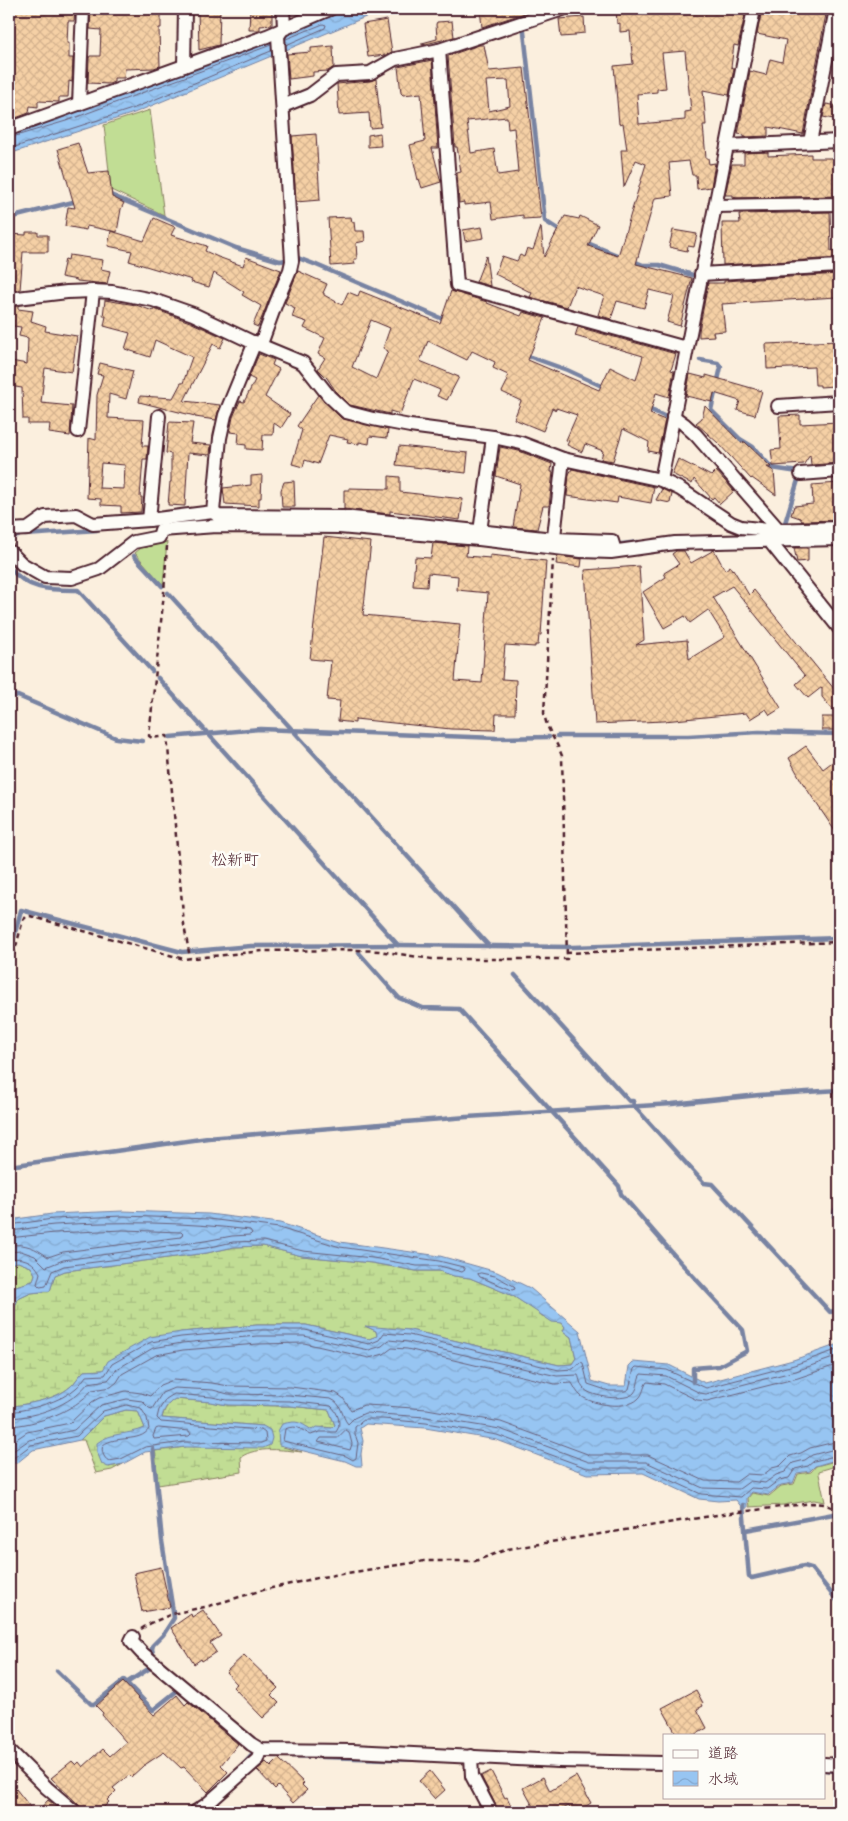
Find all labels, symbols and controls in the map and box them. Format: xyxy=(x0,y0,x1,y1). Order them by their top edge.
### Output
district label: 松新町 xyxy=(211,850,259,870)
legend xyxy=(663,1734,826,1798)
text: 道路 xyxy=(708,1744,738,1763)
text: 水域 xyxy=(708,1770,738,1789)

